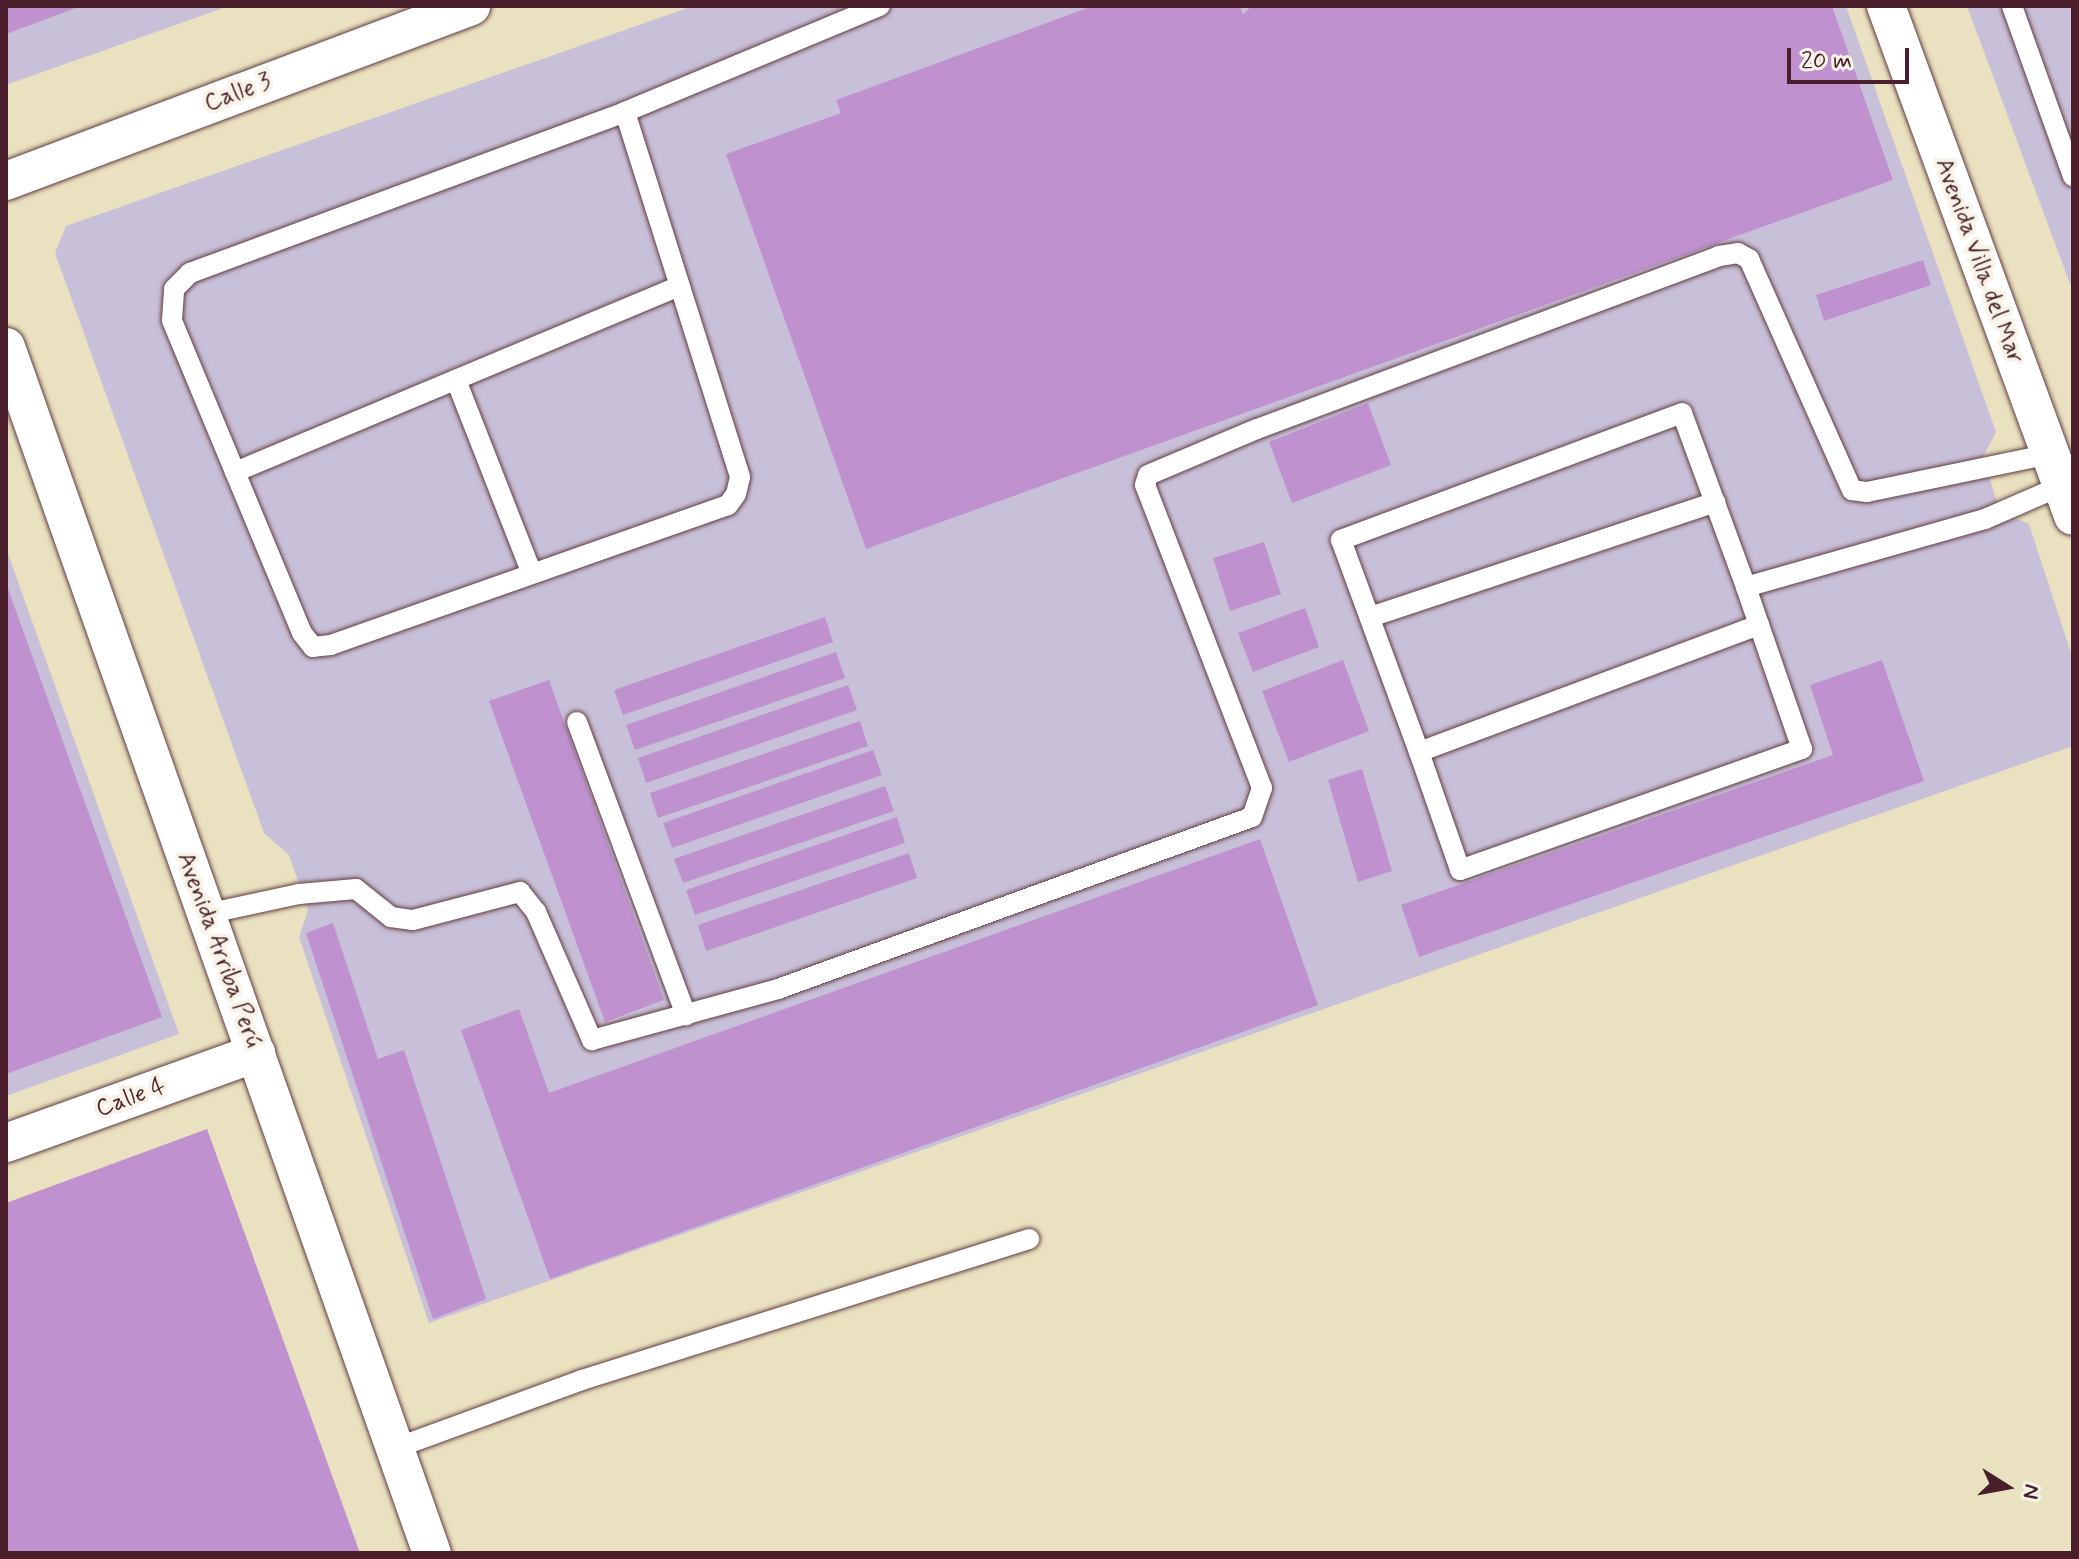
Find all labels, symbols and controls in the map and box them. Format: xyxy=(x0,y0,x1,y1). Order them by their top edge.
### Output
scale bar xyxy=(1791,32,1913,82)
text: 20 m xyxy=(1801,46,1852,77)
street label: Calle 3 xyxy=(201,67,275,119)
street label: Avenida Villa del Mar xyxy=(1929,155,2029,367)
street label: Avenida Arriba Perú xyxy=(170,848,268,1052)
street label: Calle 4 xyxy=(92,1072,170,1124)
north arrow xyxy=(1967,1447,2047,1527)
text: N xyxy=(2015,1482,2046,1501)

